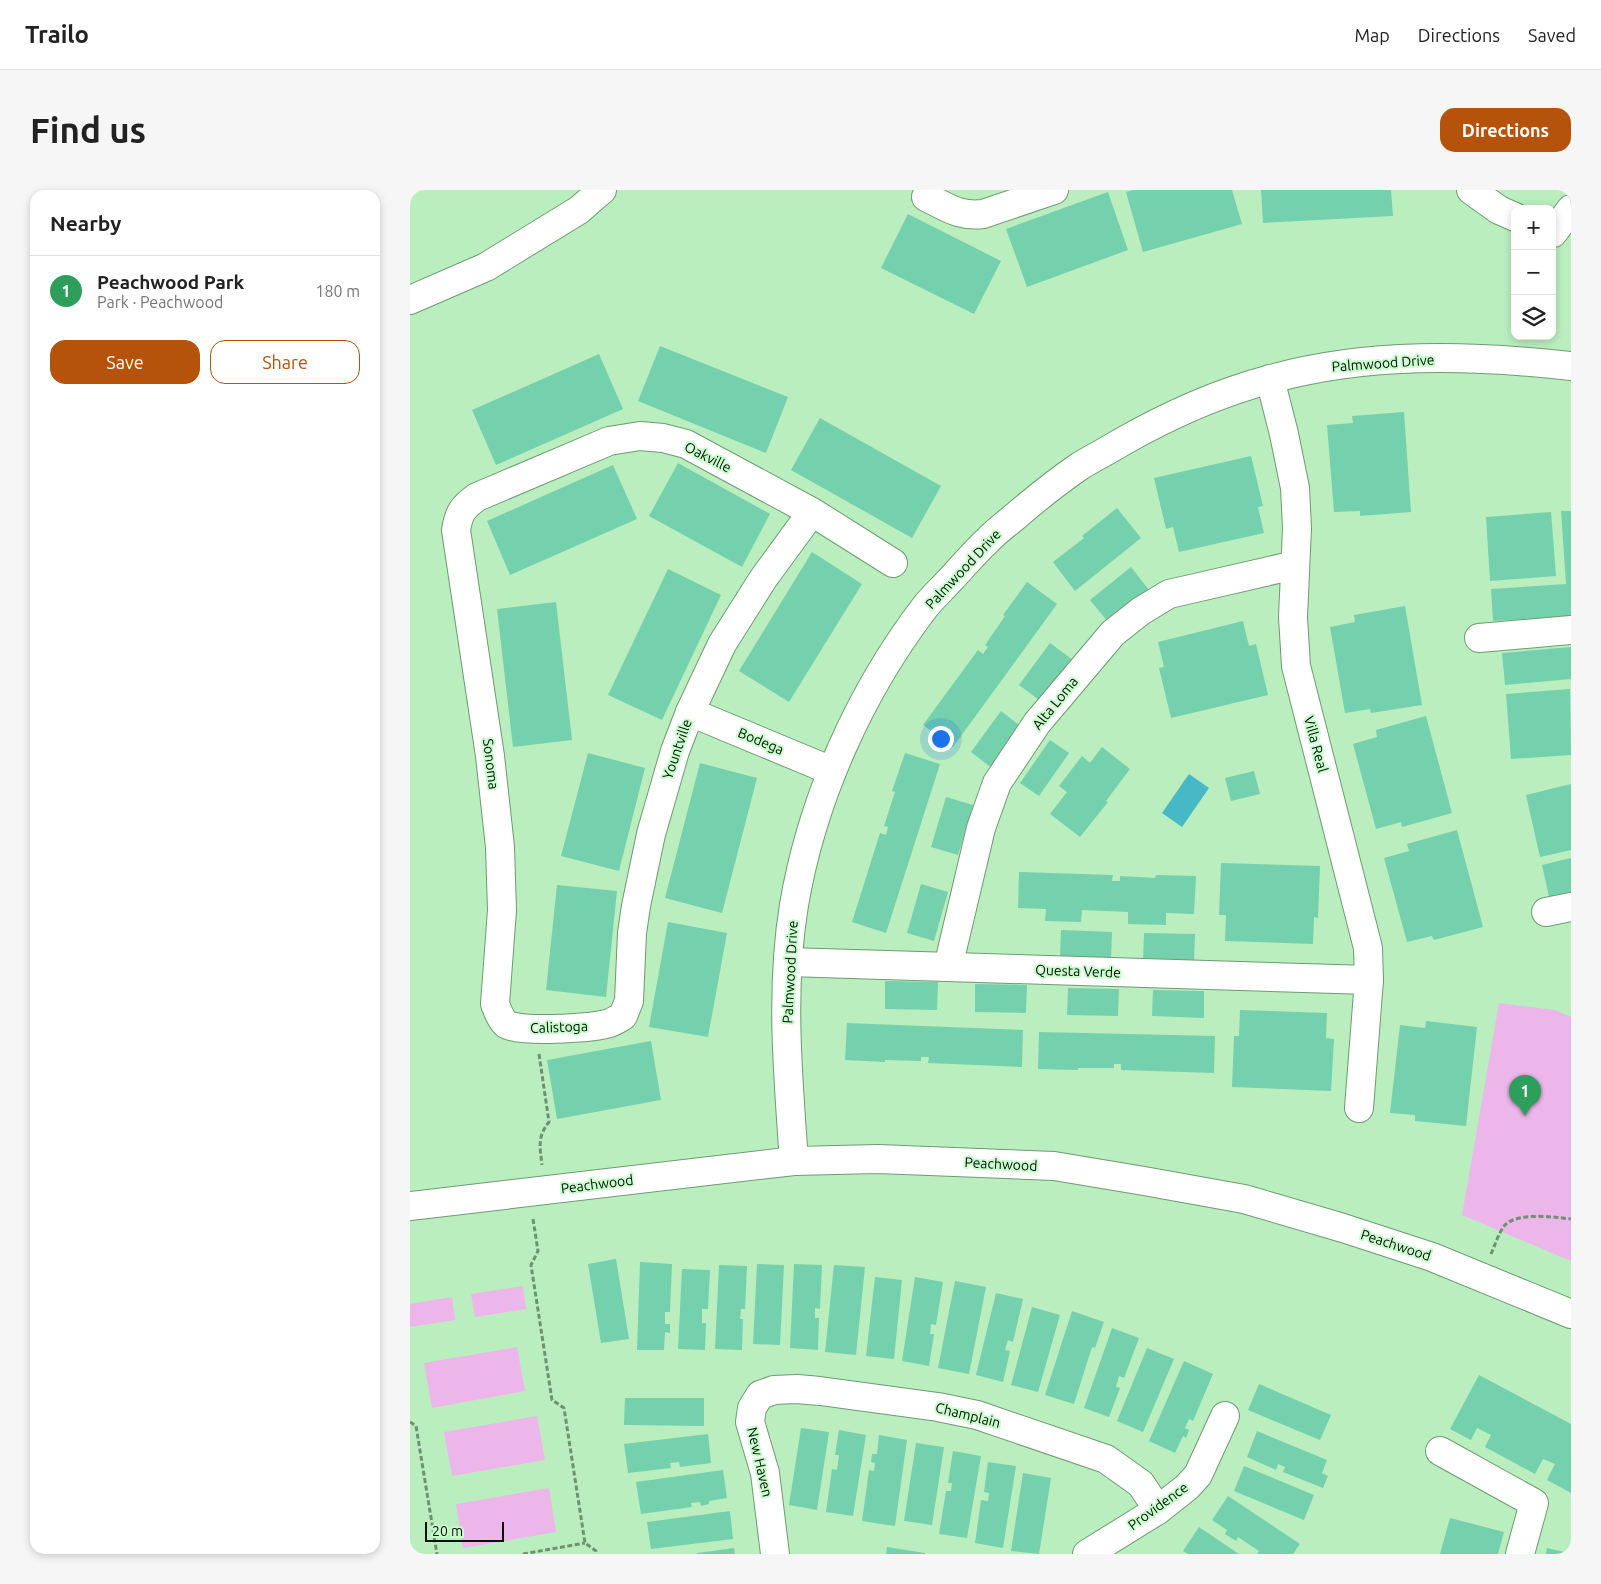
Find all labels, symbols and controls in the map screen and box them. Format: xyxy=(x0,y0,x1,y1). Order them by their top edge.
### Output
text: Trailo xyxy=(25,21,89,48)
text: Map xyxy=(1354,25,1390,45)
text: Directions xyxy=(1418,25,1500,45)
text: Saved xyxy=(1528,25,1576,45)
button: Directions xyxy=(1440,108,1571,152)
text: Find us xyxy=(30,110,146,150)
map controls xyxy=(1511,205,1556,340)
button: + xyxy=(1511,205,1556,250)
text: Nearby xyxy=(50,211,121,235)
button: − xyxy=(1511,250,1556,295)
text: Peachwood Park xyxy=(97,271,244,293)
text: 1 xyxy=(61,282,71,300)
text: 180 m xyxy=(315,282,360,300)
text: Park · Peachwood xyxy=(97,293,223,311)
button: layers xyxy=(1511,295,1556,340)
button: Save xyxy=(50,340,200,384)
button: Share xyxy=(210,340,360,384)
street label: Palmwood Drive xyxy=(1331,351,1435,375)
street label: Oakville xyxy=(682,438,734,476)
street label: Palmwood Drive xyxy=(922,526,1004,612)
street label: Alta Loma xyxy=(1029,673,1081,733)
street label: Villa Real xyxy=(1301,714,1331,774)
street label: Yountville xyxy=(659,717,695,781)
street label: Bodega xyxy=(736,724,786,758)
your location xyxy=(928,726,954,752)
street label: Sonoma xyxy=(480,738,502,790)
street label: Palmwood Drive xyxy=(779,920,801,1024)
street label: Questa Verde xyxy=(1035,962,1121,980)
street label: Calistoga xyxy=(530,1018,588,1036)
pin: 1 xyxy=(1509,1075,1541,1116)
street label: Peachwood xyxy=(964,1154,1038,1174)
street label: Peachwood xyxy=(560,1172,634,1196)
street label: Peachwood xyxy=(1359,1226,1433,1264)
street label: Champlain xyxy=(934,1399,1002,1431)
street label: New Haven xyxy=(744,1425,776,1499)
street label: Providence xyxy=(1125,1479,1191,1533)
scale bar xyxy=(425,1519,504,1542)
text: 20 m xyxy=(432,1523,463,1539)

